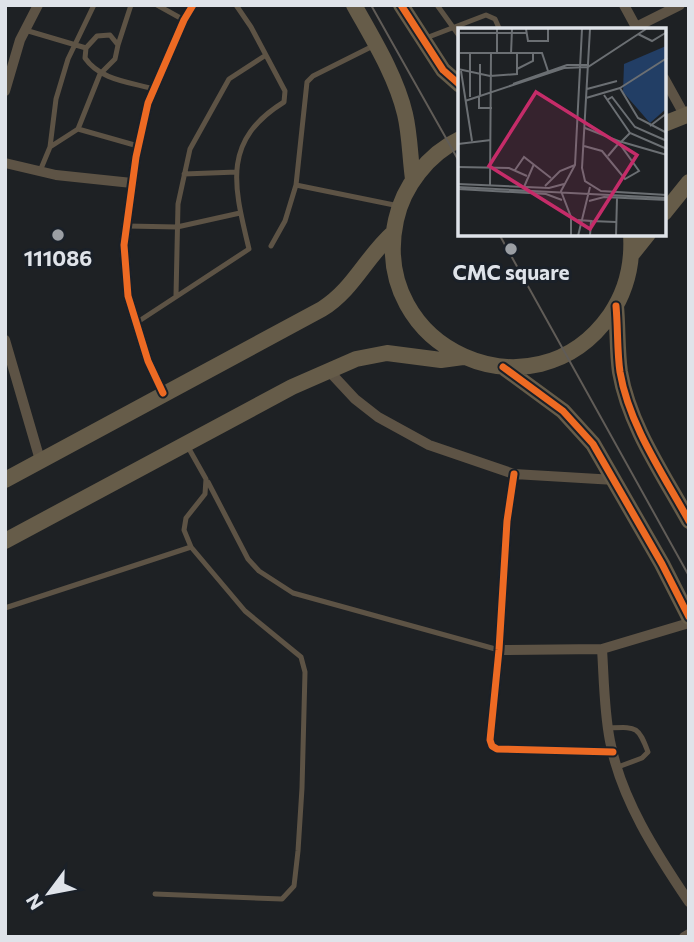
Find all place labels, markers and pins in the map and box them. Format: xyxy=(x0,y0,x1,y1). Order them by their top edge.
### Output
marker: 111086 xyxy=(50,227,66,243)
marker: CMC square xyxy=(503,241,519,257)
place label: 111086 xyxy=(24,245,92,270)
place label: CMC square xyxy=(452,259,570,284)

